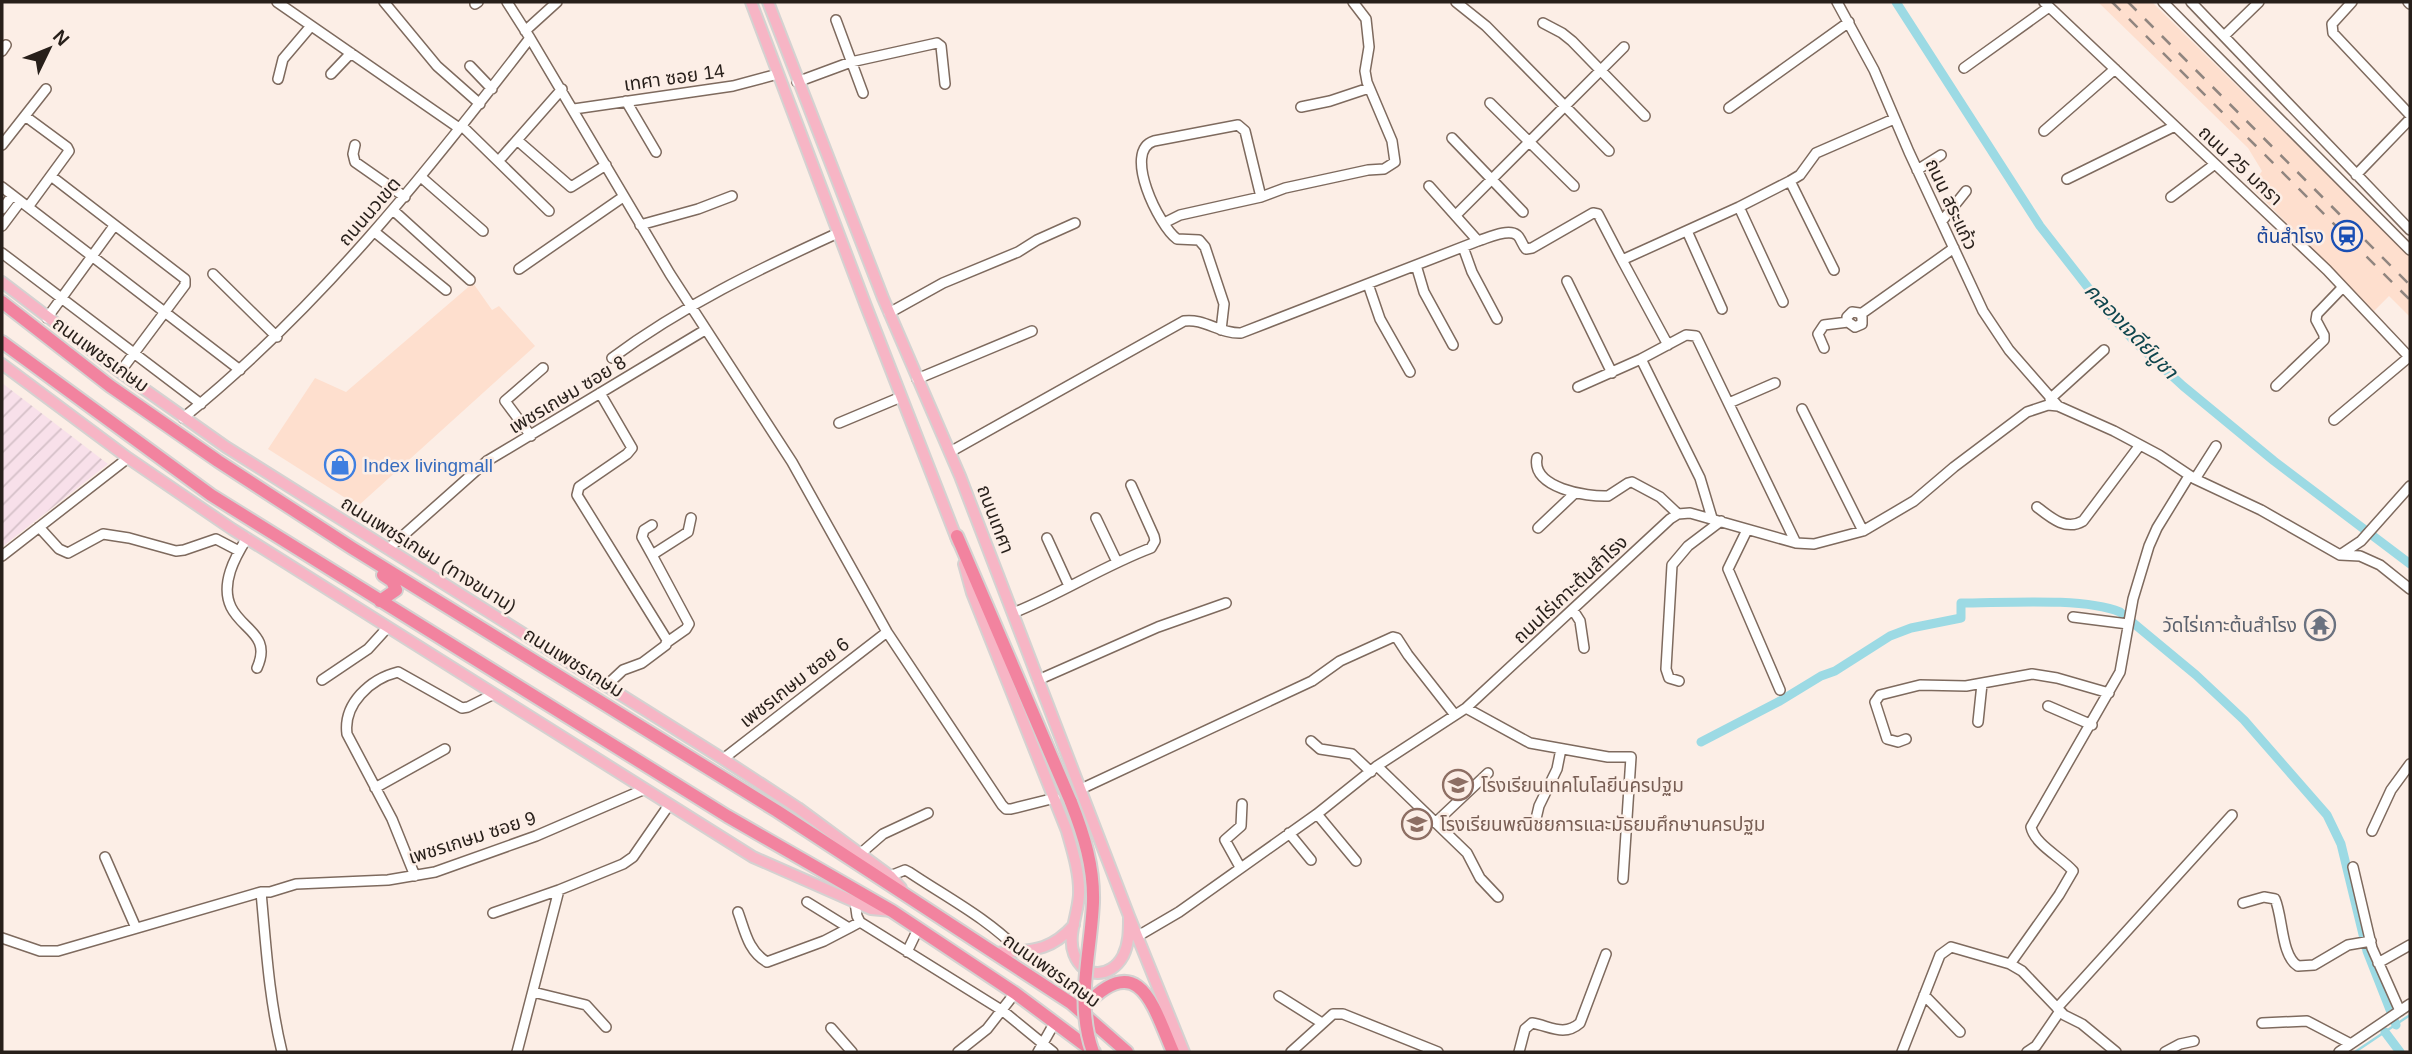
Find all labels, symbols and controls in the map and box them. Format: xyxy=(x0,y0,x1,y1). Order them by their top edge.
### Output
north arrow xyxy=(14,14,84,84)
text: N xyxy=(49,26,73,50)
street label: เทศา ซอย 14 xyxy=(622,60,726,95)
street label: ถนน 25 มกรา xyxy=(2195,121,2287,209)
street label: ถนน สระแก้ว xyxy=(1921,155,1983,253)
street label: ถนนนวเขต xyxy=(334,173,405,250)
station icon: ต้นสำโรง xyxy=(2330,219,2364,253)
place label: ต้นสำโรง xyxy=(2257,225,2324,247)
water label: คลองเจดีย์บูชา xyxy=(2079,278,2183,385)
street label: ถนนเพชรเกษม xyxy=(49,312,153,396)
street label: เพชรเกษม ซอย 8 xyxy=(505,351,630,438)
shop icon: Index livingmall xyxy=(323,448,357,482)
place label: Index livingmall xyxy=(363,455,493,476)
street label: ถนนเทศา xyxy=(973,482,1018,556)
street label: ถนนเพชรเกษม (ทางขนาน) xyxy=(337,492,520,617)
street label: ถนนไร่เกาะต้นสำโรง xyxy=(1508,530,1632,648)
temple icon: วัดไร่เกาะต้นสำโรง xyxy=(2303,608,2337,642)
place label: วัดไร่เกาะต้นสำโรง xyxy=(2162,614,2297,636)
street label: ถนนเพชรเกษม xyxy=(520,623,628,701)
street label: เพชรเกษม ซอย 6 xyxy=(735,633,853,732)
school or university icon: โรงเรียนเทคโนโลยีนครปฐม xyxy=(1441,768,1475,802)
place label: โรงเรียนเทคโนโลยีนครปฐม xyxy=(1481,775,1684,796)
street label: เพชรเกษม ซอย 9 xyxy=(406,807,539,868)
school or university icon: โรงเรียนพณิชยการและมัธยมศึกษานครปฐม xyxy=(1400,807,1434,841)
place label: โรงเรียนพณิชยการและมัธยมศึกษานครปฐม xyxy=(1440,814,1766,835)
street label: ถนนเพชรเกษม xyxy=(999,929,1104,1012)

